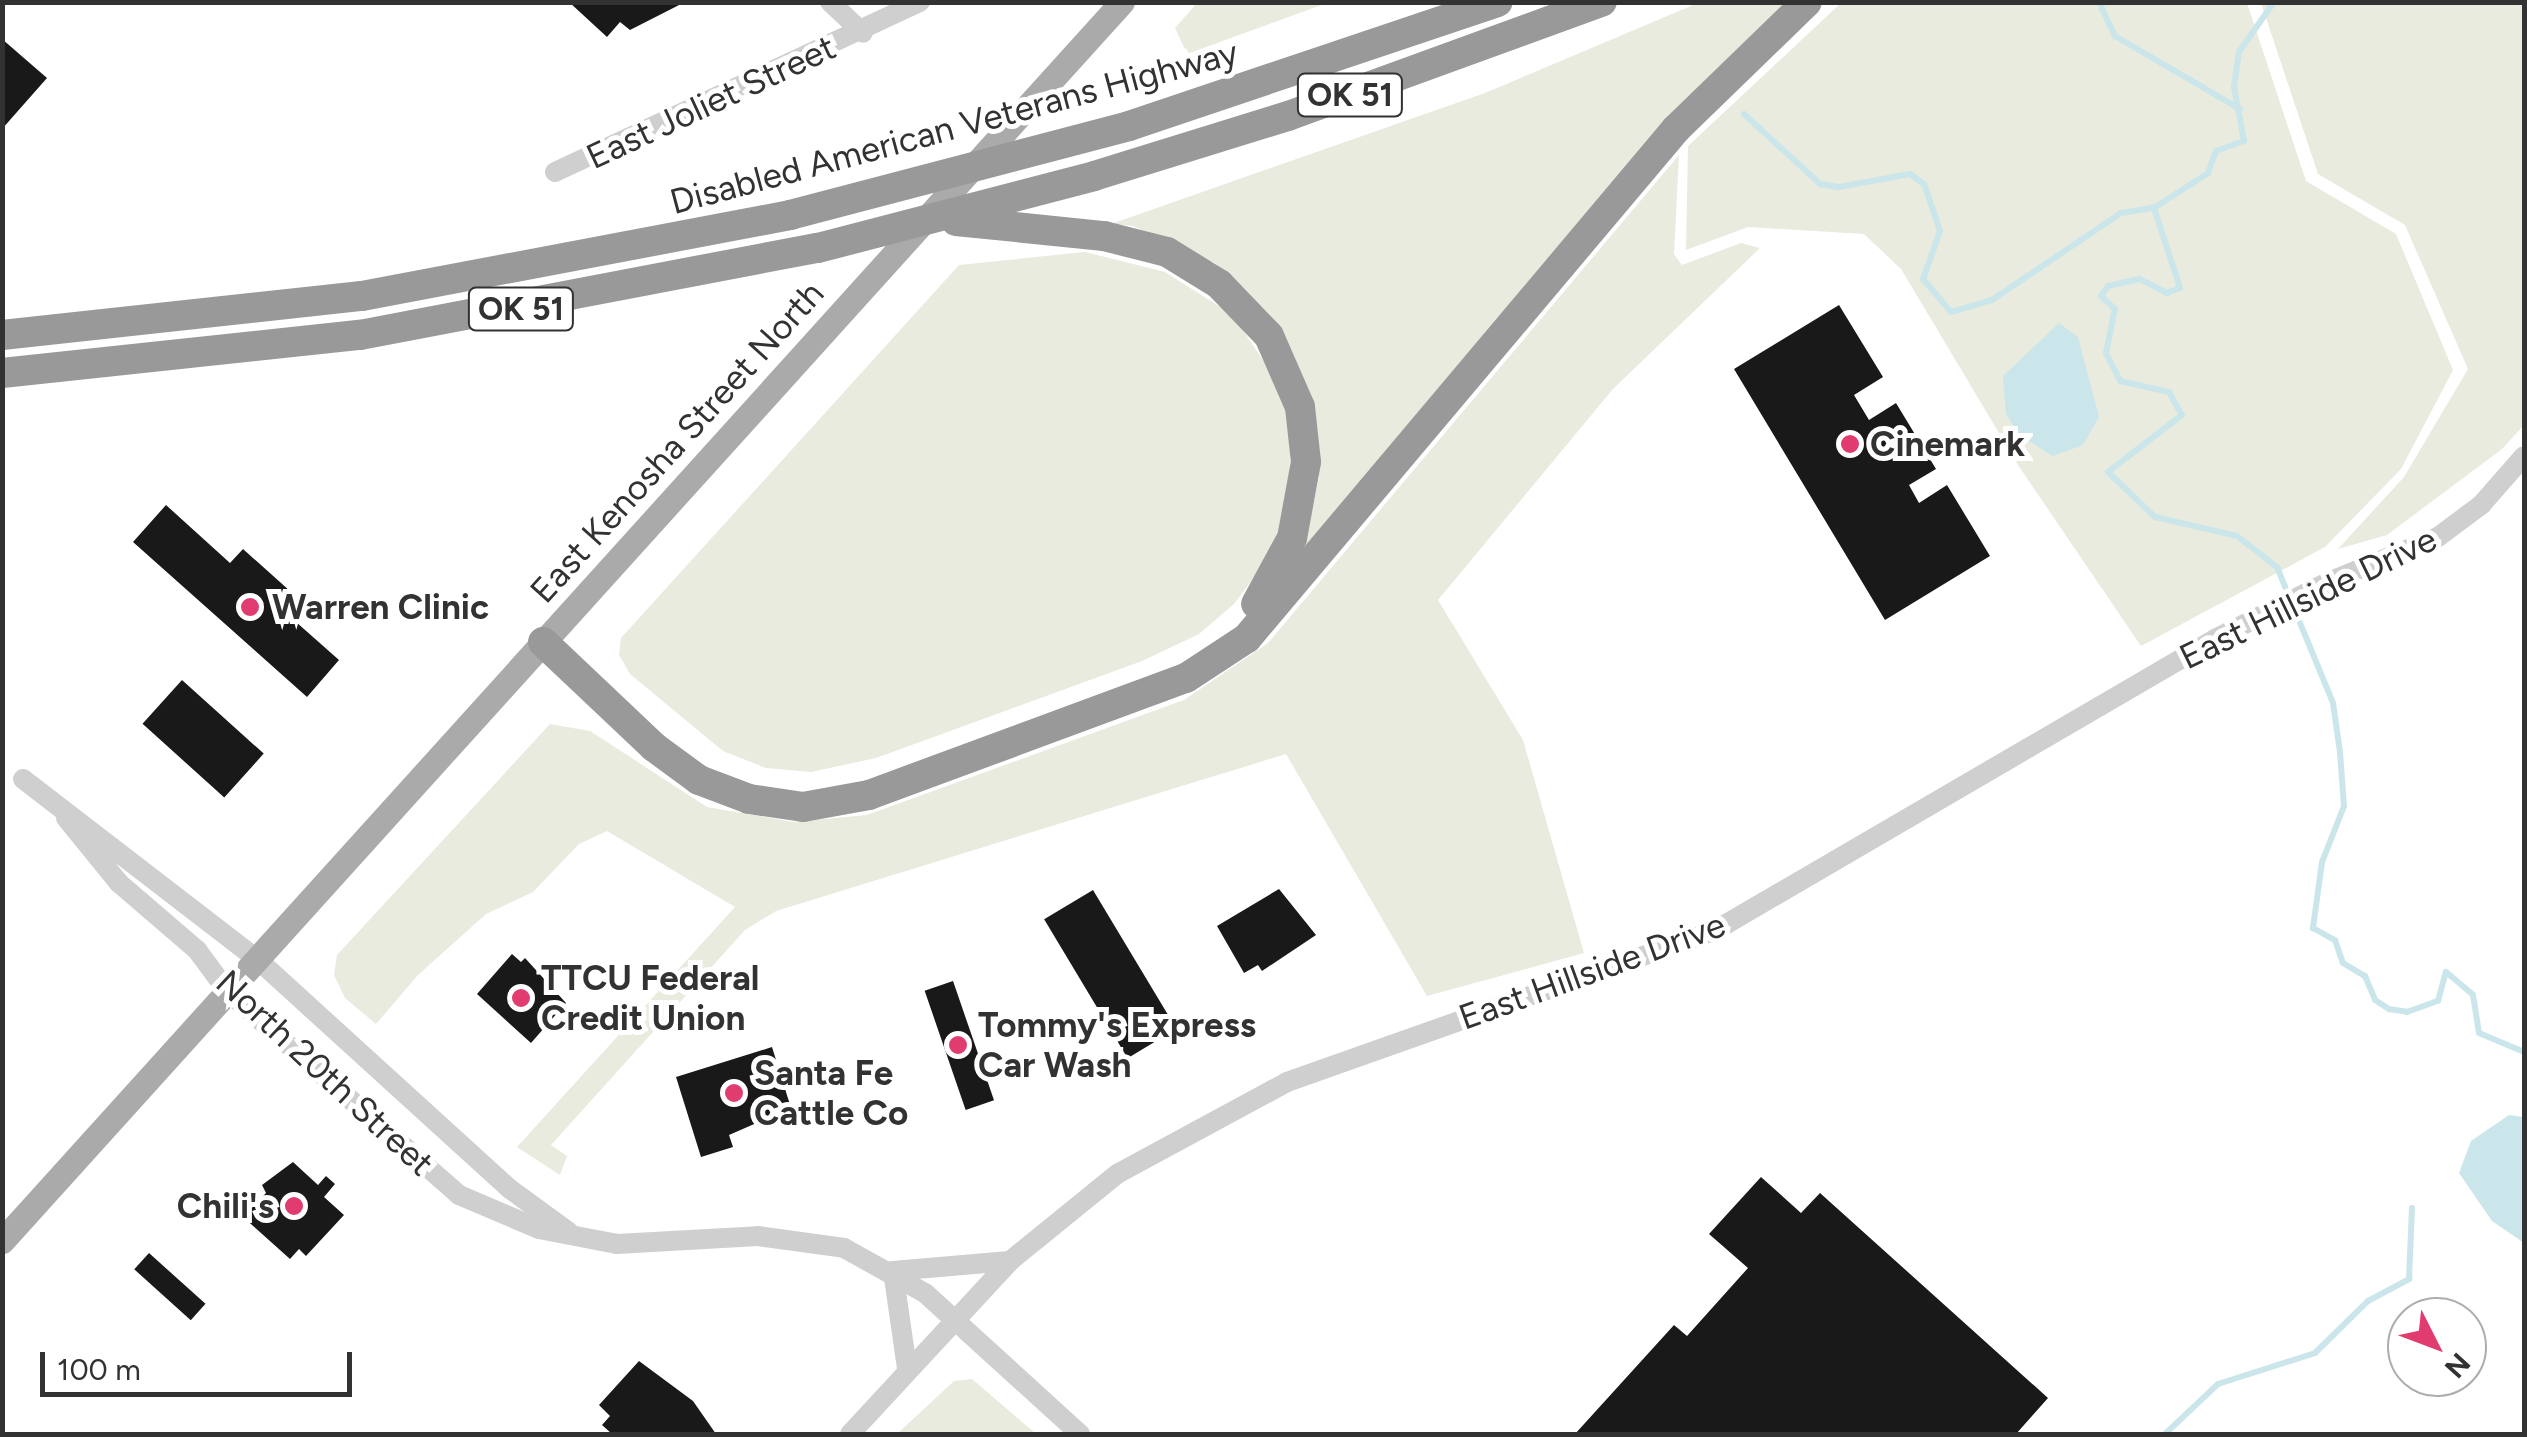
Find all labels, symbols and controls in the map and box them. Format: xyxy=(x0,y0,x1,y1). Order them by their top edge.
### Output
street label: East Joliet Street xyxy=(580,26,842,178)
street label: Disabled American Veterans Highway xyxy=(666,31,1242,223)
road number: OK 51 xyxy=(1295,68,1405,122)
street label: East Kenosha Street North xyxy=(522,273,832,611)
road number: OK 51 xyxy=(466,282,576,336)
place label: Cinemark xyxy=(1870,423,2025,465)
marker: Cinemark xyxy=(1839,433,1861,455)
street label: East Hillside Drive xyxy=(2173,518,2443,678)
place label: Warren Clinic xyxy=(272,586,489,628)
marker: Warren Clinic xyxy=(237,594,263,620)
street label: East Hillside Drive xyxy=(1453,903,1731,1039)
place label: TTCU Federal Credit Union xyxy=(541,957,759,1039)
street label: North 20th Street xyxy=(208,961,442,1185)
marker: TTCU Federal Credit Union xyxy=(510,987,532,1009)
place label: Tommy's Express Car Wash xyxy=(978,1004,1256,1086)
marker: Tommy's Express Car Wash xyxy=(947,1034,969,1056)
place label: Santa Fe Cattle Co xyxy=(754,1052,908,1134)
marker: Santa Fe Cattle Co xyxy=(723,1082,745,1104)
place label: Chili's xyxy=(177,1185,274,1227)
marker: Chili's xyxy=(283,1195,305,1217)
north arrow xyxy=(2387,1297,2487,1397)
scale bar xyxy=(45,1332,358,1394)
text: N xyxy=(2438,1346,2478,1385)
text: 100 m xyxy=(57,1351,141,1388)

